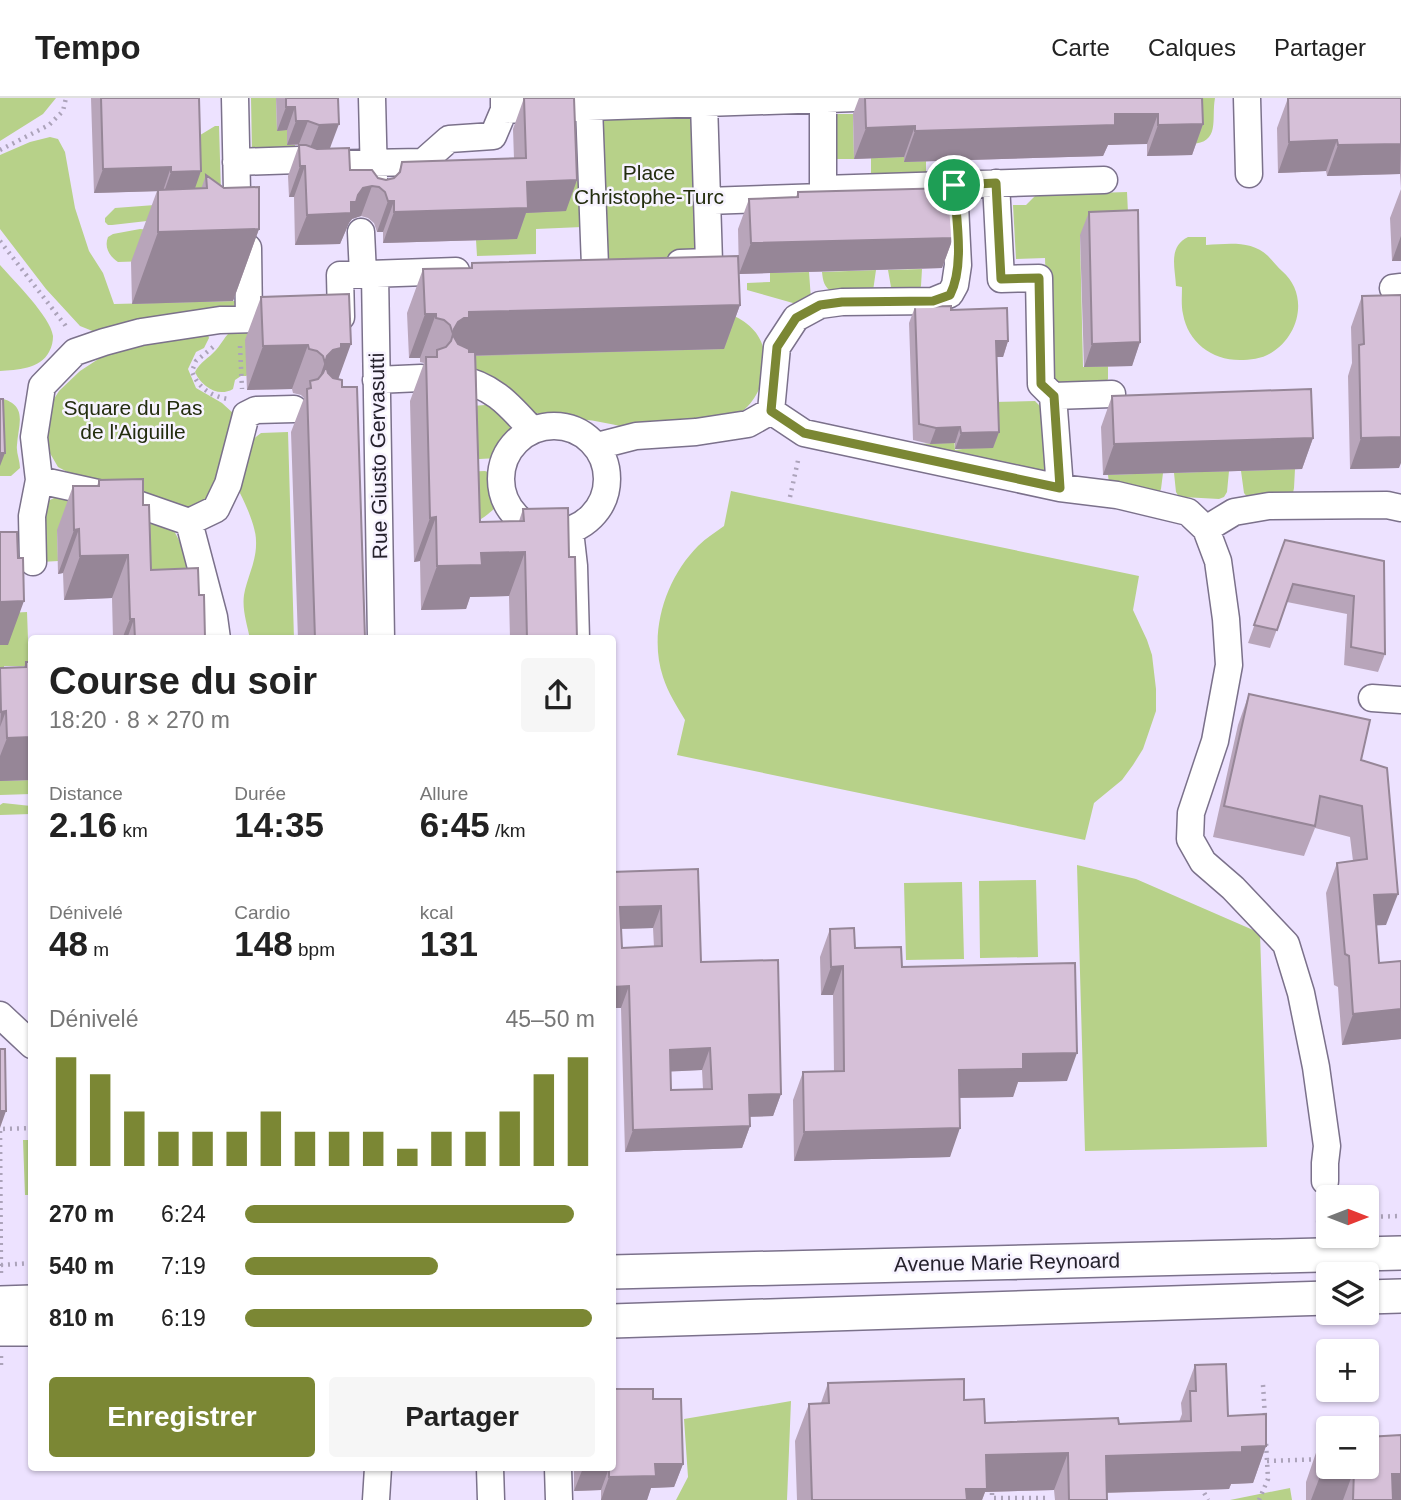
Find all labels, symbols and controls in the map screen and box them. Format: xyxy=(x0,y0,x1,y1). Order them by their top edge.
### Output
text: Tempo xyxy=(35,29,141,66)
text: Carte xyxy=(1051,34,1110,61)
text: Calques xyxy=(1148,34,1236,61)
text: Partager xyxy=(1274,34,1366,61)
pin xyxy=(924,155,984,215)
park label: Place Christophe-Turc xyxy=(574,161,724,208)
icon: arrive xyxy=(935,166,973,204)
street label: Rue Giusto Gervasutti xyxy=(365,353,391,559)
park label: Square du Pas de l'Aiguille xyxy=(64,396,202,443)
button: share xyxy=(521,658,595,732)
text: Course du soir xyxy=(49,660,317,702)
text: 18:20 · 8 × 270 m xyxy=(49,707,230,733)
text: Distance xyxy=(49,783,123,804)
text: Durée xyxy=(234,783,286,804)
text: Allure xyxy=(420,783,468,804)
text: 2.16 xyxy=(49,805,117,844)
text: 14:35 xyxy=(234,805,324,844)
text: 6:45 xyxy=(420,805,490,844)
text: km xyxy=(117,820,148,841)
text: /km xyxy=(490,820,526,841)
text: Dénivelé xyxy=(49,902,123,923)
text: Cardio xyxy=(234,902,290,923)
text: kcal xyxy=(420,902,453,923)
text: 48 xyxy=(49,924,88,963)
text: 148 xyxy=(234,924,293,963)
text: 131 xyxy=(420,924,478,963)
text: m xyxy=(88,939,109,960)
text: bpm xyxy=(293,939,335,960)
text: Dénivelé xyxy=(49,1006,139,1032)
text: 45–50 m xyxy=(505,1006,595,1032)
north arrow xyxy=(1316,1185,1379,1248)
map controls xyxy=(1316,1185,1379,1479)
text: 270 m xyxy=(49,1201,114,1227)
text: 6:24 xyxy=(161,1201,206,1227)
street label: Avenue Marie Reynoard xyxy=(894,1249,1120,1275)
text: 540 m xyxy=(49,1253,114,1279)
text: 7:19 xyxy=(161,1253,206,1279)
button: layers xyxy=(1316,1262,1379,1325)
text: 810 m xyxy=(49,1305,114,1331)
text: 6:19 xyxy=(161,1305,206,1331)
button: + xyxy=(1316,1339,1379,1402)
button: Enregistrer xyxy=(49,1377,315,1457)
button: Partager xyxy=(329,1377,595,1457)
button: − xyxy=(1316,1416,1379,1479)

